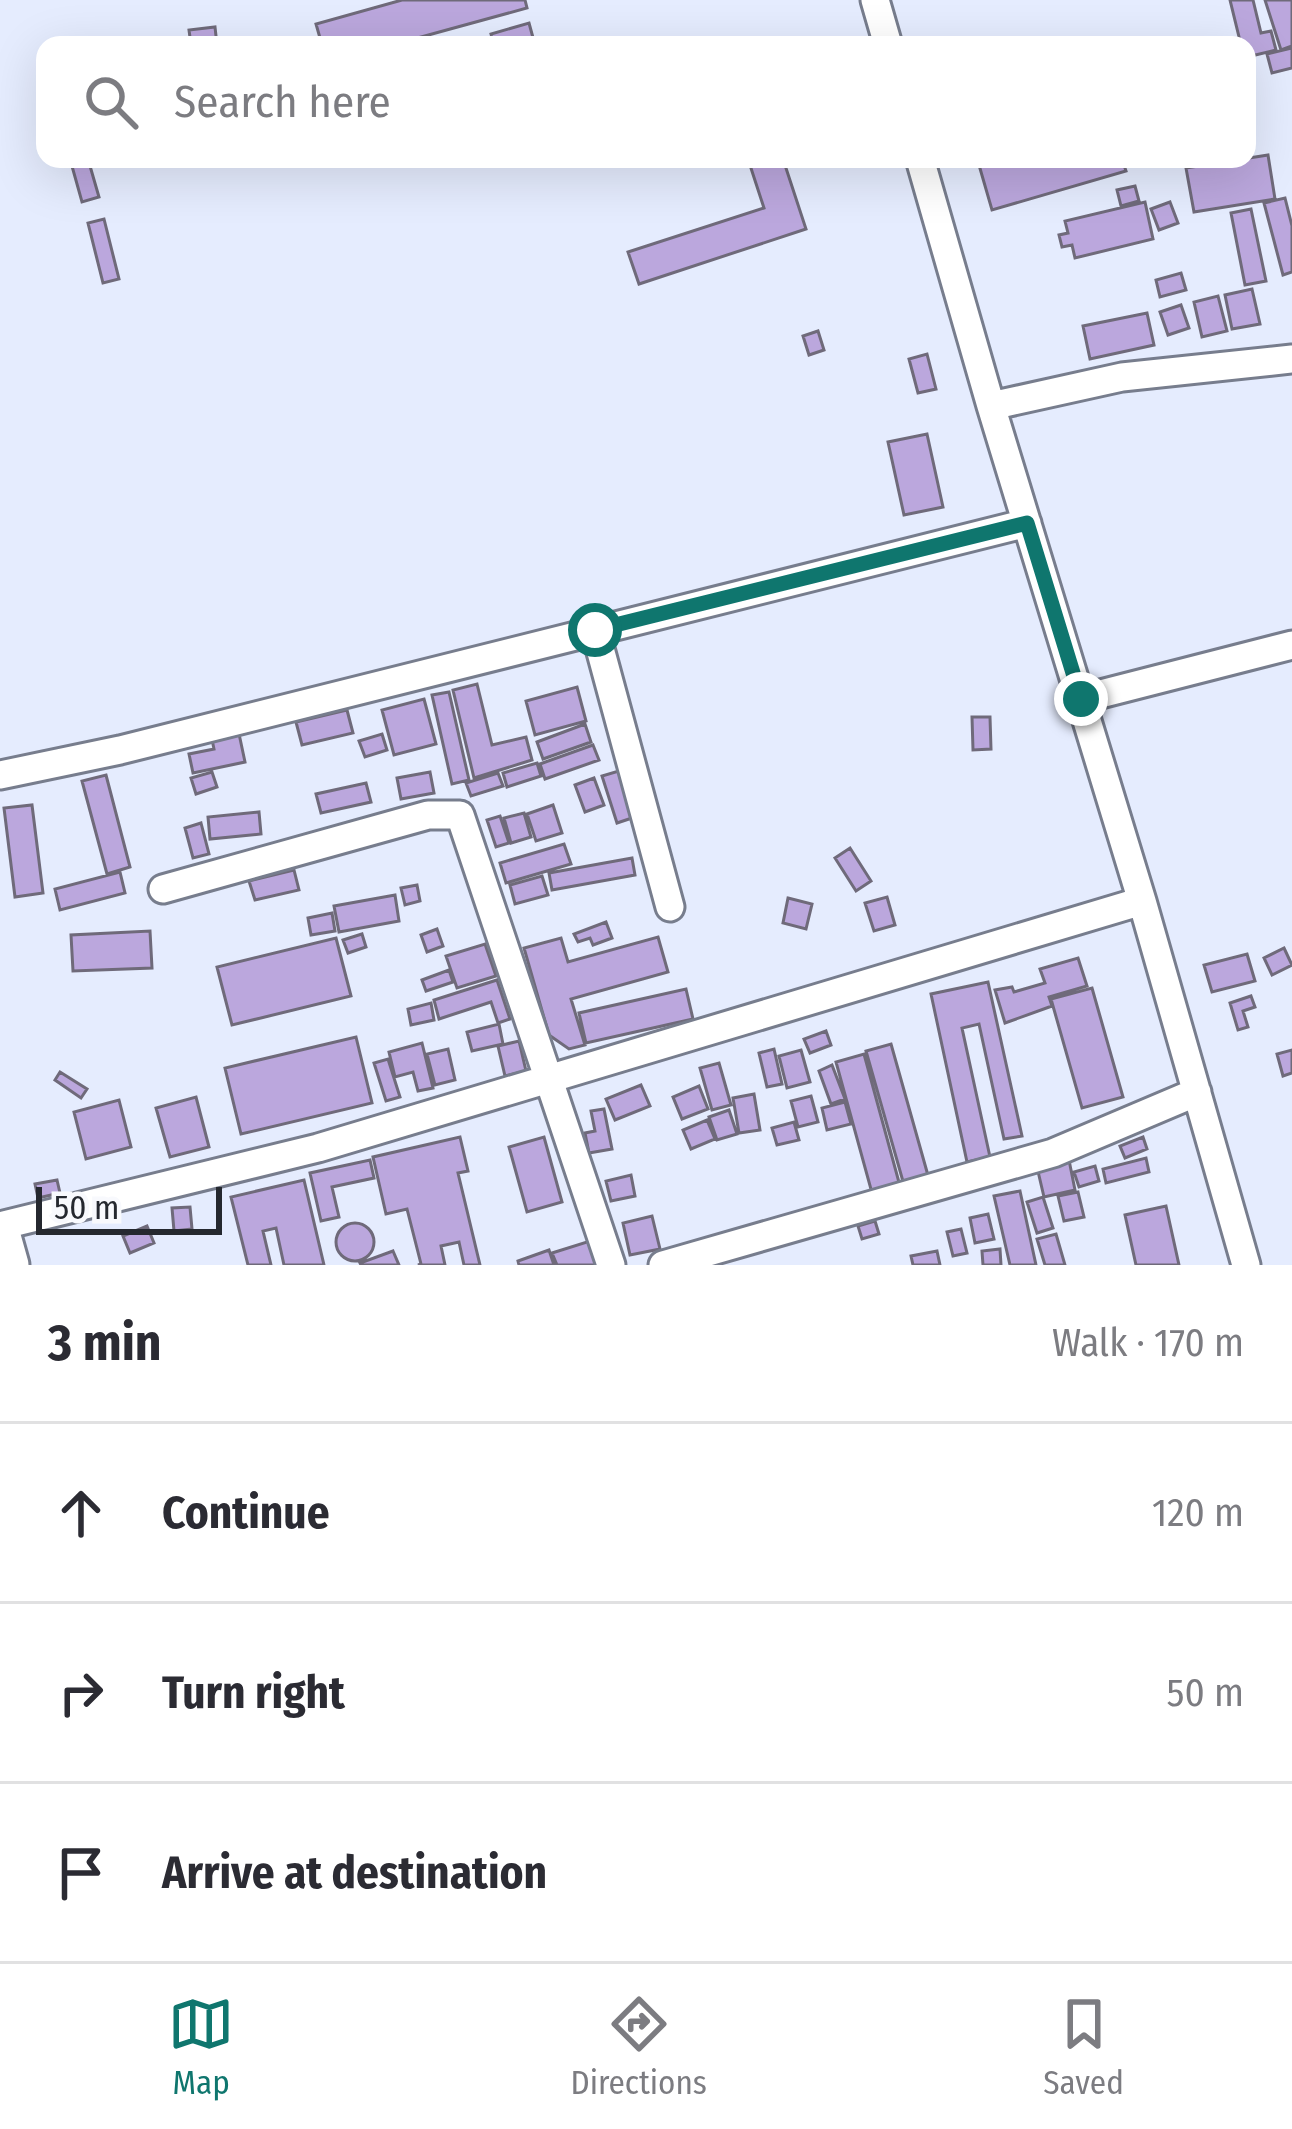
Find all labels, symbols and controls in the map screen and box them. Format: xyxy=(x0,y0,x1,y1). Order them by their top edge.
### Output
search box xyxy=(36,36,1256,168)
icon: search xyxy=(78,69,144,135)
text: Search here xyxy=(174,75,391,129)
route start xyxy=(568,603,622,657)
route end xyxy=(1054,672,1108,726)
scale bar xyxy=(36,1181,222,1234)
text: 50 m xyxy=(54,1188,119,1228)
text: 3 min xyxy=(48,1312,162,1374)
text: Walk · 170 m xyxy=(1052,1320,1244,1366)
icon: ahead xyxy=(48,1480,114,1546)
text: Continue xyxy=(162,1486,330,1540)
text: 120 m xyxy=(1152,1490,1244,1536)
icon: right xyxy=(48,1660,114,1726)
text: Turn right xyxy=(162,1666,345,1720)
text: 50 m xyxy=(1167,1670,1244,1716)
icon: arrive xyxy=(48,1840,114,1906)
text: Arrive at destination xyxy=(162,1846,547,1900)
tab: Map xyxy=(168,1991,234,2103)
tab: Directions xyxy=(570,1991,707,2103)
tab: Saved xyxy=(1043,1991,1124,2103)

